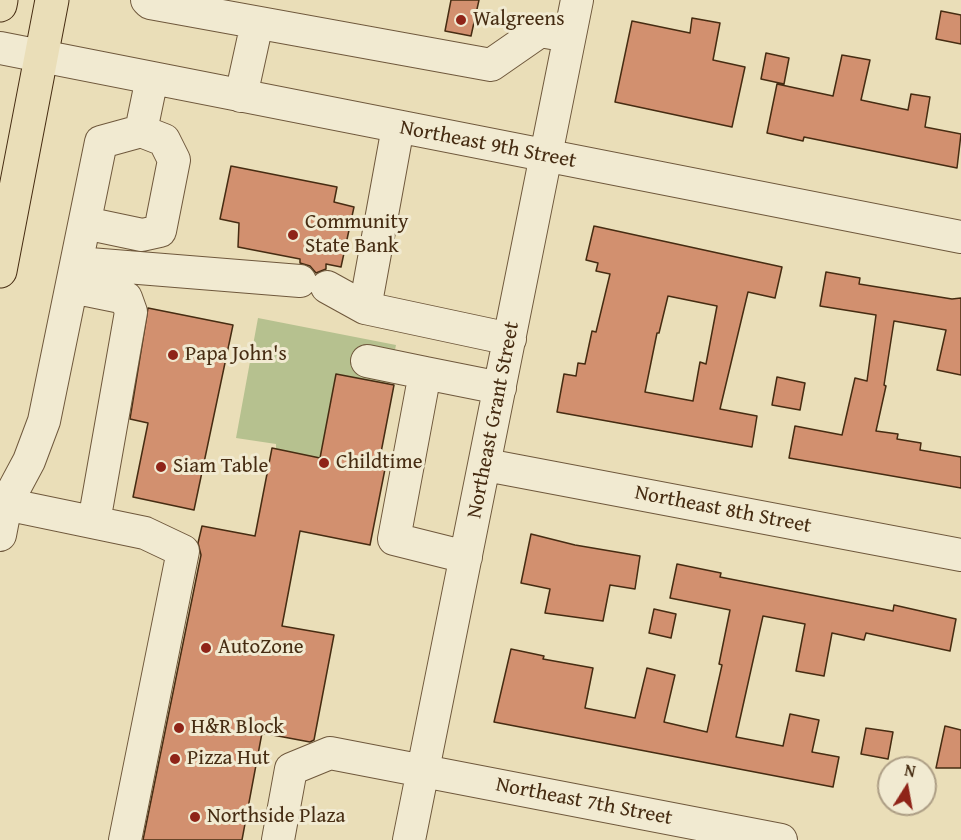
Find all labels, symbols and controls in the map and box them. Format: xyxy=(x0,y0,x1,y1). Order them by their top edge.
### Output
place label: Walgreens xyxy=(473,7,564,33)
marker: Walgreens xyxy=(454,13,468,27)
street label: Northeast 9th Street xyxy=(397,116,579,174)
place label: Community State Bank xyxy=(305,210,408,260)
marker: Community State Bank xyxy=(286,228,300,242)
street label: Northeast Grant Street xyxy=(463,319,525,521)
place label: Papa John's xyxy=(185,342,287,368)
marker: Papa John's xyxy=(166,348,180,362)
place label: Childtime xyxy=(336,450,423,476)
place label: Siam Table xyxy=(173,454,268,480)
marker: Childtime xyxy=(317,456,331,470)
marker: Siam Table xyxy=(154,460,168,474)
street label: Northeast 8th Street xyxy=(632,481,814,539)
place label: AutoZone xyxy=(218,635,304,661)
marker: AutoZone xyxy=(199,641,213,655)
place label: H&R Block xyxy=(191,715,284,741)
marker: H&R Block xyxy=(172,721,186,735)
place label: Pizza Hut xyxy=(187,746,270,772)
marker: Pizza Hut xyxy=(168,752,182,766)
north arrow xyxy=(877,756,937,816)
text: N xyxy=(903,757,918,783)
street label: Northeast 7th Street xyxy=(493,773,675,831)
place label: Northside Plaza xyxy=(207,804,345,830)
marker: Northside Plaza xyxy=(188,810,202,824)

